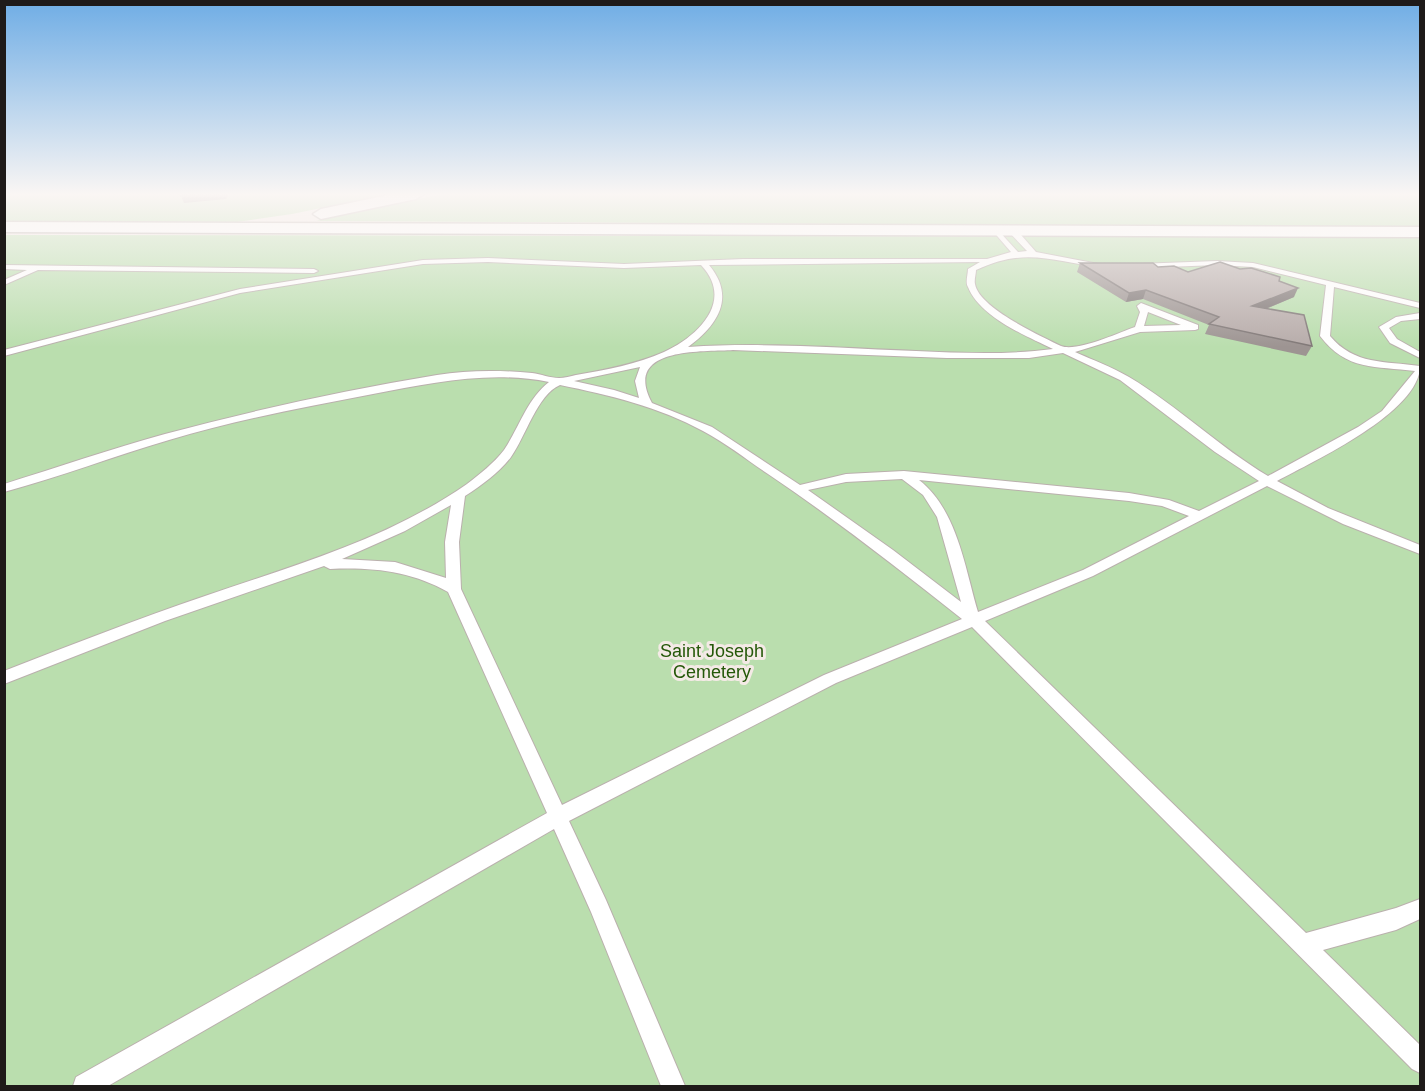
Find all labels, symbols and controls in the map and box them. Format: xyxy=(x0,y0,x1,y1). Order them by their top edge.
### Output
park label: Saint Joseph Cemetery xyxy=(660,641,764,682)

